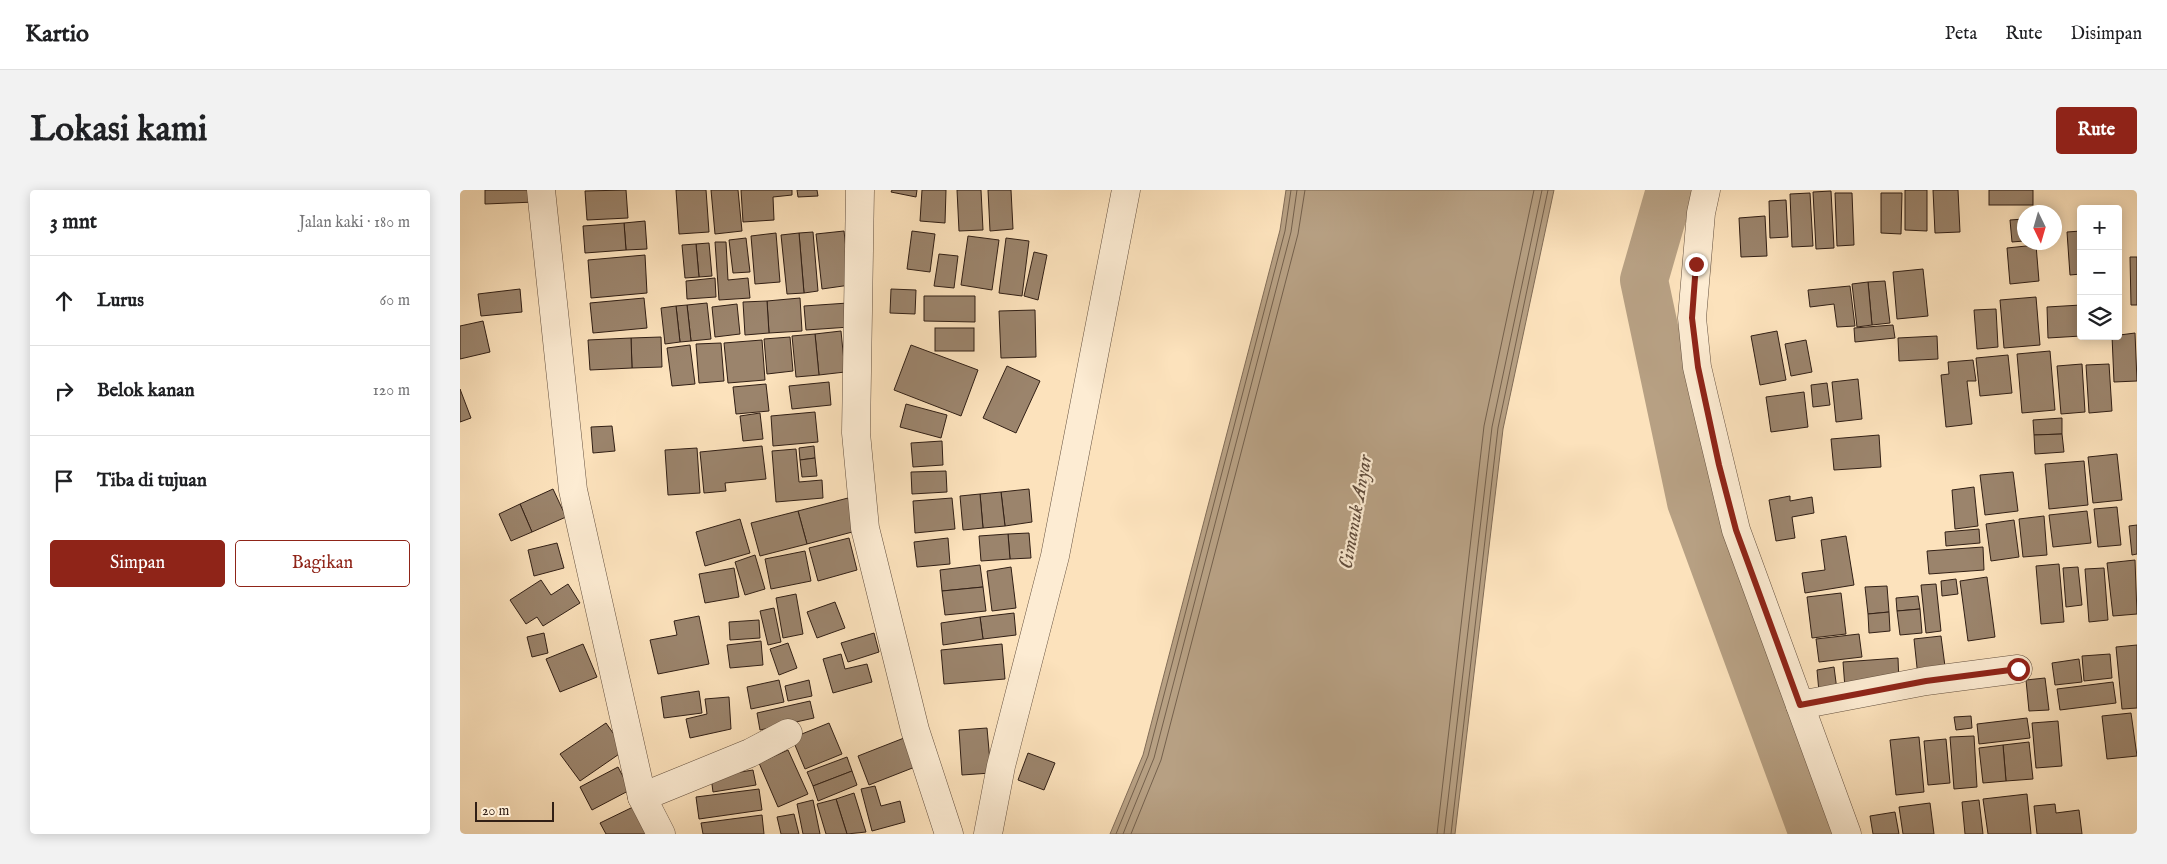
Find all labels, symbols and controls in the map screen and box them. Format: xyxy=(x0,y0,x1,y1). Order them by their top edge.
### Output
text: Kartio xyxy=(25,19,89,50)
text: Peta xyxy=(1945,23,1977,46)
text: Rute xyxy=(2005,23,2043,46)
text: Disimpan xyxy=(2071,23,2142,46)
button: Rute xyxy=(2056,107,2137,154)
text: Lokasi kami xyxy=(30,108,207,153)
north arrow xyxy=(2017,205,2062,250)
map controls xyxy=(2077,205,2122,340)
button: + xyxy=(2077,205,2122,250)
text: 3 mnt xyxy=(50,209,97,236)
text: Jalan kaki · 180 m xyxy=(299,213,410,233)
button: − xyxy=(2077,250,2122,295)
route end xyxy=(1685,253,1708,276)
icon: ahead xyxy=(50,287,78,315)
text: Lurus xyxy=(97,289,144,313)
text: 60 m xyxy=(380,291,410,311)
button: layers xyxy=(2077,295,2122,340)
icon: right xyxy=(50,377,78,405)
text: Belok kanan xyxy=(97,379,195,403)
text: 120 m xyxy=(373,381,410,401)
water label: Cimanuk Anyar xyxy=(1334,452,1379,571)
icon: arrive xyxy=(50,467,78,495)
text: Tiba di tujuan xyxy=(97,469,207,493)
button: Simpan xyxy=(50,540,225,587)
button: Bagikan xyxy=(235,540,410,587)
route start xyxy=(2007,658,2030,681)
scale bar xyxy=(475,799,554,822)
text: 20 m xyxy=(482,802,509,820)

